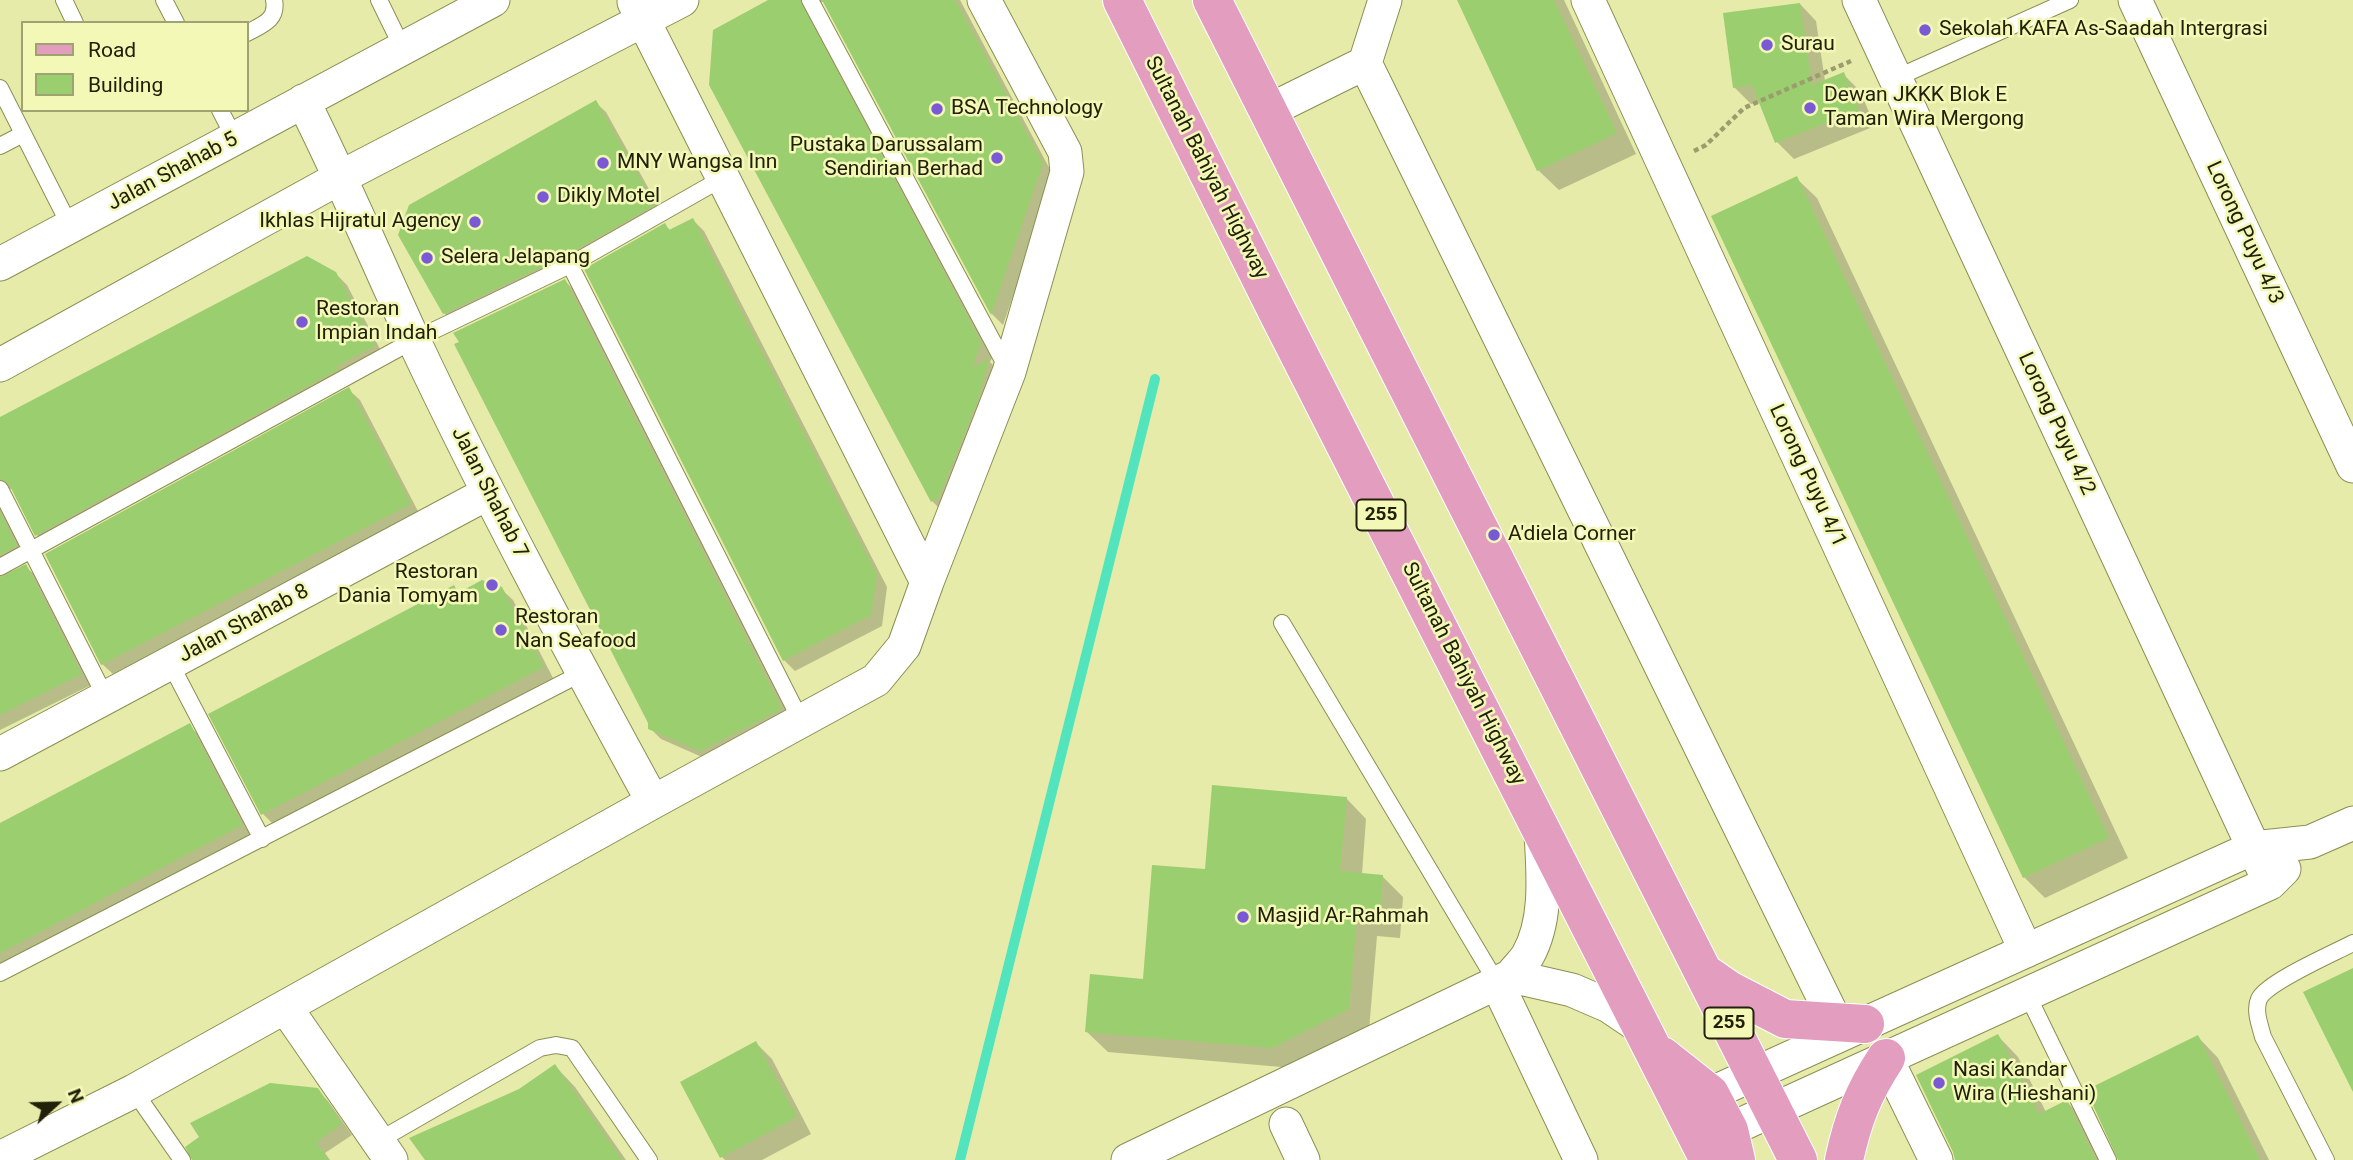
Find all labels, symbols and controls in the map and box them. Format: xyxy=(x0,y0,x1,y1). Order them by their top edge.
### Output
place label: Sekolah KAFA As-Saadah Intergrasi xyxy=(1939,17,2268,43)
legend xyxy=(21,21,248,112)
marker: Sekolah KAFA As-Saadah Intergrasi xyxy=(1917,22,1933,38)
place label: Surau xyxy=(1781,32,1835,58)
marker: Surau xyxy=(1759,37,1775,53)
text: Road xyxy=(88,38,136,62)
street label: Sultanah Bahiyah Highway xyxy=(1139,52,1273,284)
text: Building xyxy=(88,73,163,97)
place label: Dewan JKKK Blok E Taman Wira Mergong xyxy=(1824,83,2024,133)
place label: BSA Technology xyxy=(951,96,1103,122)
marker: Dewan JKKK Blok E Taman Wira Mergong xyxy=(1802,100,1818,116)
marker: BSA Technology xyxy=(929,101,945,117)
street label: Jalan Shahab 5 xyxy=(104,127,242,217)
place label: Pustaka Darussalam Sendirian Berhad xyxy=(790,133,983,183)
place label: MNY Wangsa Inn xyxy=(617,150,777,176)
marker: Pustaka Darussalam Sendirian Berhad xyxy=(989,150,1005,166)
marker: MNY Wangsa Inn xyxy=(595,155,611,171)
street label: Lorong Puyu 4/3 xyxy=(2200,158,2288,308)
place label: Dikly Motel xyxy=(557,184,660,210)
marker: Dikly Motel xyxy=(535,189,551,205)
place label: Ikhlas Hijratul Agency xyxy=(259,209,461,235)
marker: Ikhlas Hijratul Agency xyxy=(467,214,483,230)
place label: Selera Jelapang xyxy=(441,245,590,271)
marker: Selera Jelapang xyxy=(419,250,435,266)
place label: Restoran Impian Indah xyxy=(316,297,437,347)
marker: Restoran Impian Indah xyxy=(294,314,310,330)
street label: Lorong Puyu 4/2 xyxy=(2012,349,2100,499)
street label: Lorong Puyu 4/1 xyxy=(1763,401,1851,551)
street label: Jalan Shahab 7 xyxy=(445,423,533,563)
road number: 255 xyxy=(1356,500,1406,530)
place label: A'diela Corner xyxy=(1508,522,1636,548)
marker: A'diela Corner xyxy=(1486,527,1502,543)
street label: Sultanah Bahiyah Highway xyxy=(1396,558,1530,790)
place label: Restoran Dania Tomyam xyxy=(338,560,478,610)
marker: Restoran Dania Tomyam xyxy=(484,577,500,593)
street label: Jalan Shahab 8 xyxy=(175,579,313,669)
place label: Restoran Nan Seafood xyxy=(515,605,636,655)
marker: Restoran Nan Seafood xyxy=(493,622,509,638)
place label: Masjid Ar-Rahmah xyxy=(1257,904,1429,930)
marker: Masjid Ar-Rahmah xyxy=(1235,909,1251,925)
road number: 255 xyxy=(1704,1007,1754,1038)
place label: Nasi Kandar Wira (Hieshani) xyxy=(1953,1058,2096,1108)
north arrow xyxy=(21,1069,91,1139)
marker: Nasi Kandar Wira (Hieshani) xyxy=(1931,1075,1947,1091)
text: N xyxy=(63,1085,89,1106)

